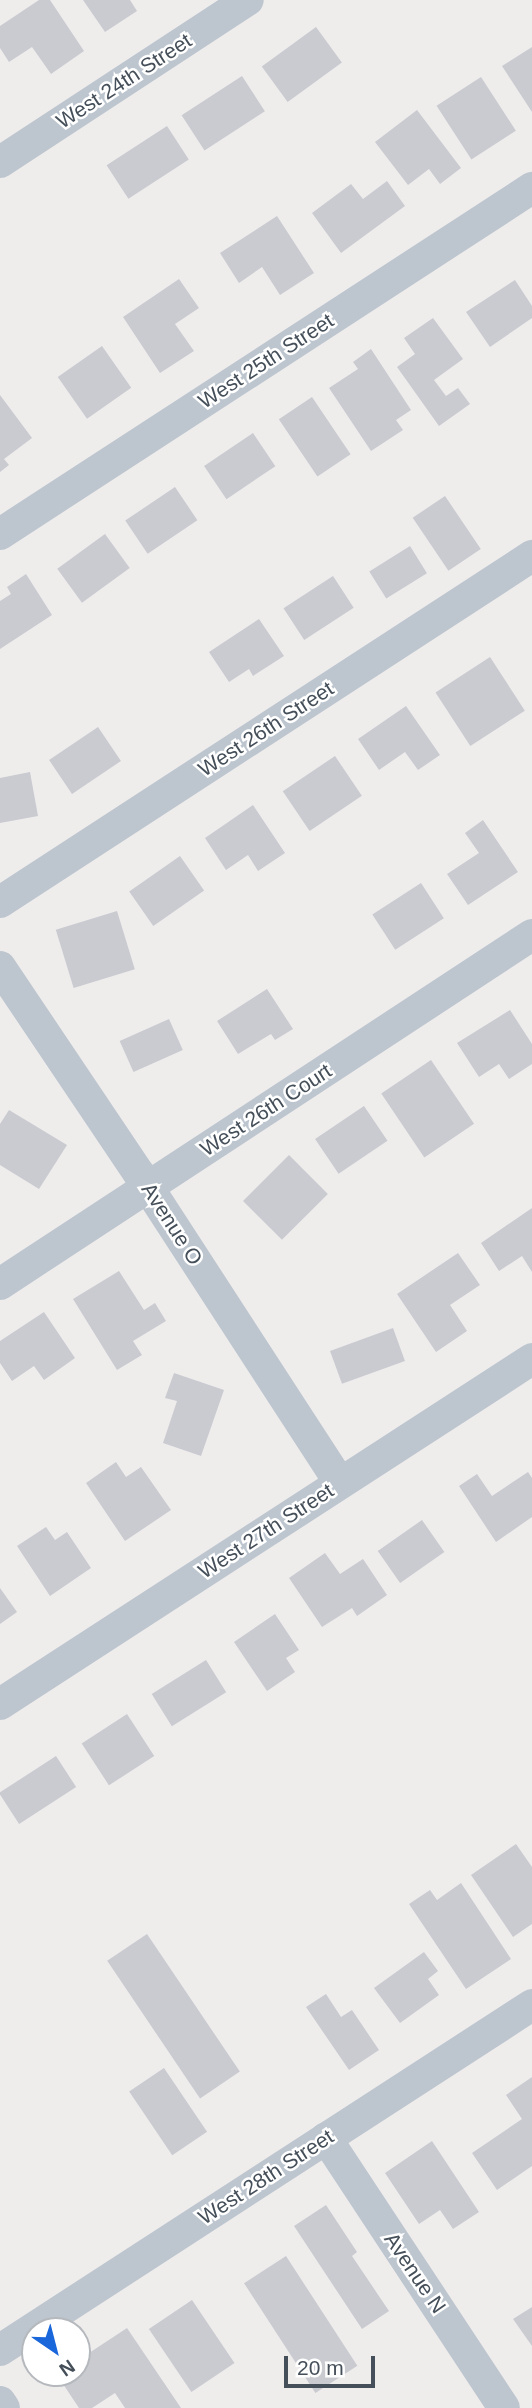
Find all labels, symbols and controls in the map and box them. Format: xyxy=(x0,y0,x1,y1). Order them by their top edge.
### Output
street label: West 24th Street xyxy=(52,28,196,134)
street label: West 25th Street xyxy=(194,308,338,414)
street label: West 26th Street xyxy=(194,676,338,782)
street label: West 26th Court xyxy=(196,1058,336,1162)
street label: Avenue O xyxy=(136,1178,208,1270)
street label: West 27th Street xyxy=(194,1478,338,1584)
street label: West 28th Street xyxy=(194,2124,338,2230)
street label: Avenue N xyxy=(379,2228,451,2318)
north arrow xyxy=(21,2317,91,2387)
scale bar xyxy=(287,2342,378,2386)
text: N xyxy=(56,2355,79,2381)
text: 20 m xyxy=(297,2356,344,2379)

